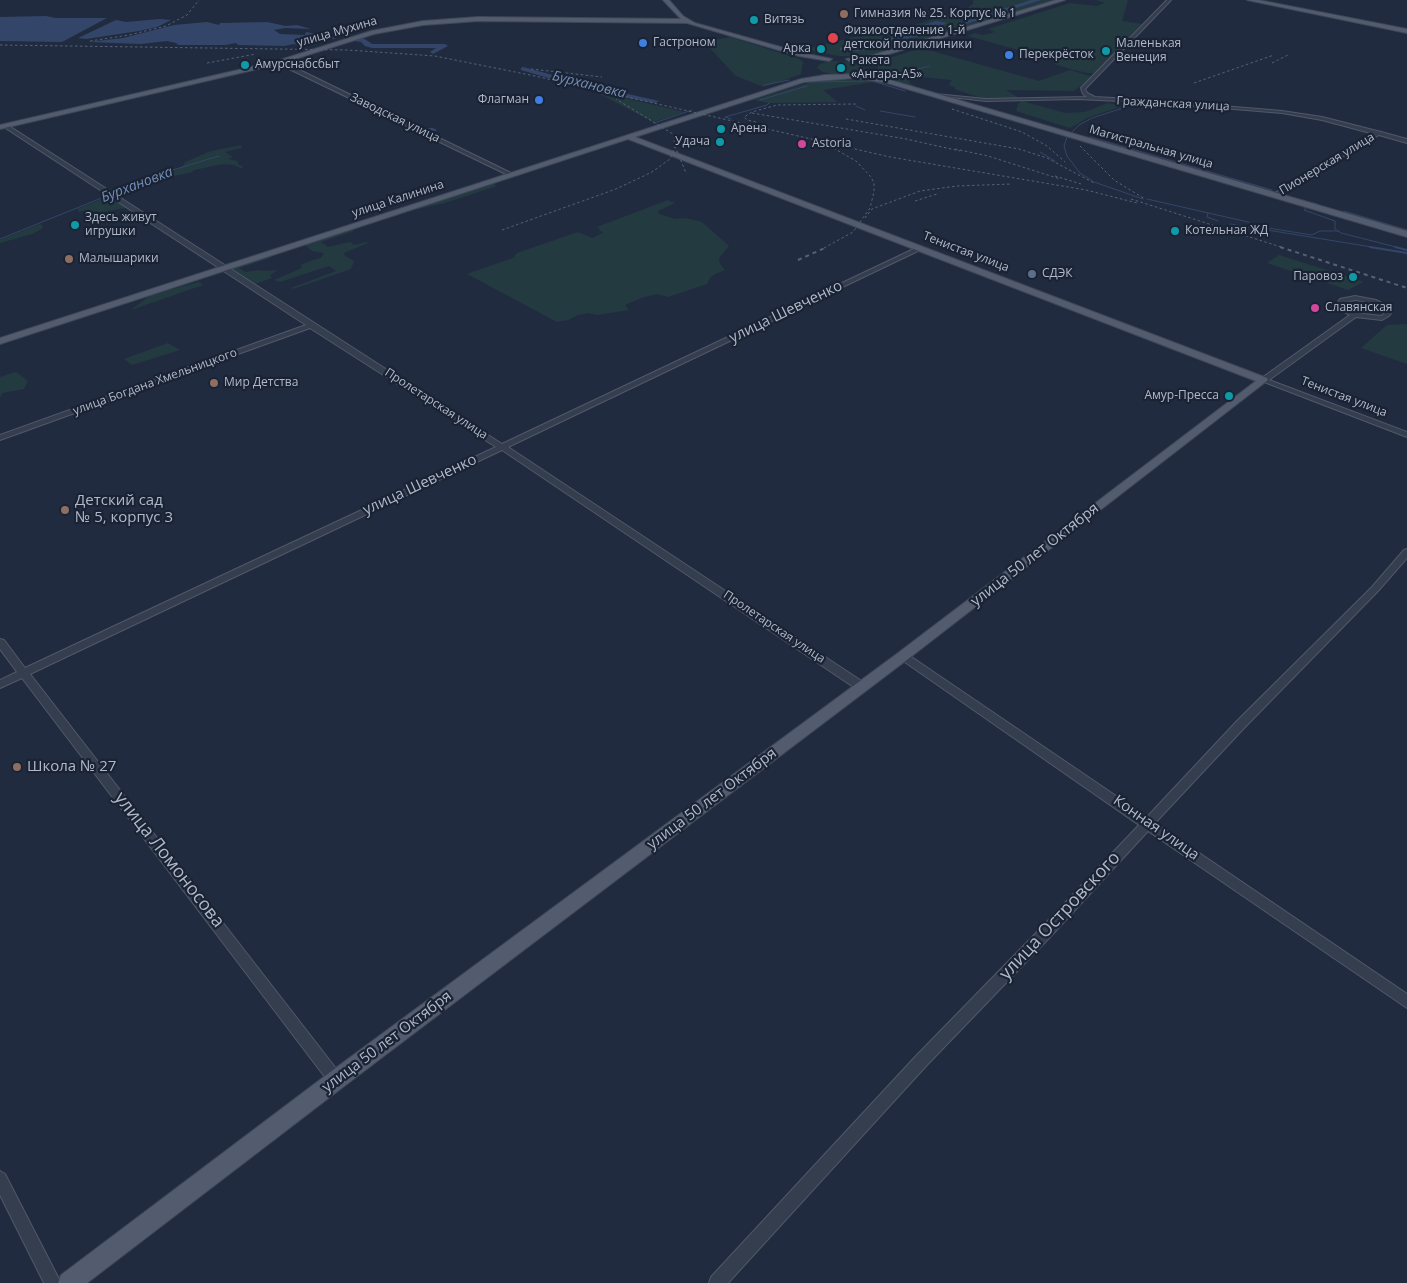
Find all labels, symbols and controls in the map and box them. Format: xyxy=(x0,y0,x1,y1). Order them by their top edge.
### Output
place label: Гимназия № 25. Корпус № 1 xyxy=(854,7,1016,21)
marker: Гимназия № 25. Корпус № 1 xyxy=(838,8,850,20)
place label: Витязь xyxy=(764,13,805,27)
street label: улица Мухина xyxy=(295,14,379,50)
marker: Витязь xyxy=(748,14,760,26)
place label: Физиоотделение 1-й детской поликлиники xyxy=(844,24,972,52)
marker: Физиоотделение 1-й детской поликлиники xyxy=(826,31,840,45)
place label: Гастроном xyxy=(653,36,715,50)
marker: Гастроном xyxy=(637,37,649,49)
place label: Маленькая Венеция xyxy=(1116,37,1181,65)
place label: Арка xyxy=(783,42,811,56)
marker: Арка xyxy=(815,43,827,55)
marker: Маленькая Венеция xyxy=(1100,45,1112,57)
place label: Перекрёсток xyxy=(1019,48,1094,62)
marker: Перекрёсток xyxy=(1003,49,1015,61)
place label: Ракета «Ангара-А5» xyxy=(851,54,922,82)
place label: Амурснабсбыт xyxy=(255,58,340,72)
marker: Амурснабсбыт xyxy=(239,59,251,71)
marker: Ракета «Ангара-А5» xyxy=(835,62,847,74)
water label: Бурхановка xyxy=(550,68,628,102)
street label: Заводская улица xyxy=(348,90,442,146)
place label: Флагман xyxy=(478,93,529,107)
marker: Флагман xyxy=(533,94,545,106)
street label: Гражданская улица xyxy=(1116,94,1230,114)
place label: Арена xyxy=(731,122,767,136)
street label: Магистральная улица xyxy=(1087,122,1215,172)
marker: Арена xyxy=(715,123,727,135)
street label: Пионерская улица xyxy=(1277,130,1377,198)
place label: Удача xyxy=(675,135,710,149)
marker: Удача xyxy=(714,136,726,148)
place label: Astoria xyxy=(812,137,851,151)
marker: Astoria xyxy=(796,138,808,150)
water label: Бурхановка xyxy=(99,164,175,206)
street label: улица Калинина xyxy=(350,177,446,221)
place label: Здесь живут игрушки xyxy=(85,211,157,239)
marker: Здесь живут игрушки xyxy=(69,219,81,231)
place label: Котельная ЖД xyxy=(1185,224,1268,238)
marker: Котельная ЖД xyxy=(1169,225,1181,237)
street label: Тенистая улица xyxy=(921,229,1011,275)
place label: Малышарики xyxy=(79,252,159,266)
marker: Малышарики xyxy=(63,253,75,265)
place label: СДЭК xyxy=(1042,267,1073,281)
marker: СДЭК xyxy=(1026,268,1038,280)
place label: Паровоз xyxy=(1293,270,1343,284)
marker: Паровоз xyxy=(1347,271,1359,283)
street label: улица Шевченко xyxy=(727,277,845,347)
place label: Славянская xyxy=(1325,301,1392,315)
marker: Славянская xyxy=(1309,302,1321,314)
street label: улица Богдана Хмельницкого xyxy=(71,346,239,418)
street label: Пролетарская улица xyxy=(382,365,490,443)
street label: Тенистая улица xyxy=(1299,374,1389,420)
place label: Мир Детства xyxy=(224,376,298,390)
marker: Мир Детства xyxy=(208,377,220,389)
place label: Амур-Пресса xyxy=(1144,389,1219,403)
marker: Амур-Пресса xyxy=(1223,390,1235,402)
street label: улица Шевченко xyxy=(360,451,480,519)
place label: Детский сад № 5, корпус 3 xyxy=(75,492,173,527)
street label: улица 50 лет Октября xyxy=(967,499,1103,611)
marker: Детский сад № 5, корпус 3 xyxy=(59,504,71,516)
street label: Пролетарская улица xyxy=(720,588,828,666)
street label: улица 50 лет Октября xyxy=(644,744,780,854)
place label: Школа № 27 xyxy=(27,758,116,776)
marker: Школа № 27 xyxy=(11,761,23,773)
street label: улица Ломоносова xyxy=(109,788,229,932)
street label: Конная улица xyxy=(1109,792,1203,864)
street label: улица Островского xyxy=(995,847,1125,985)
street label: улица 50 лет Октября xyxy=(319,987,455,1097)

